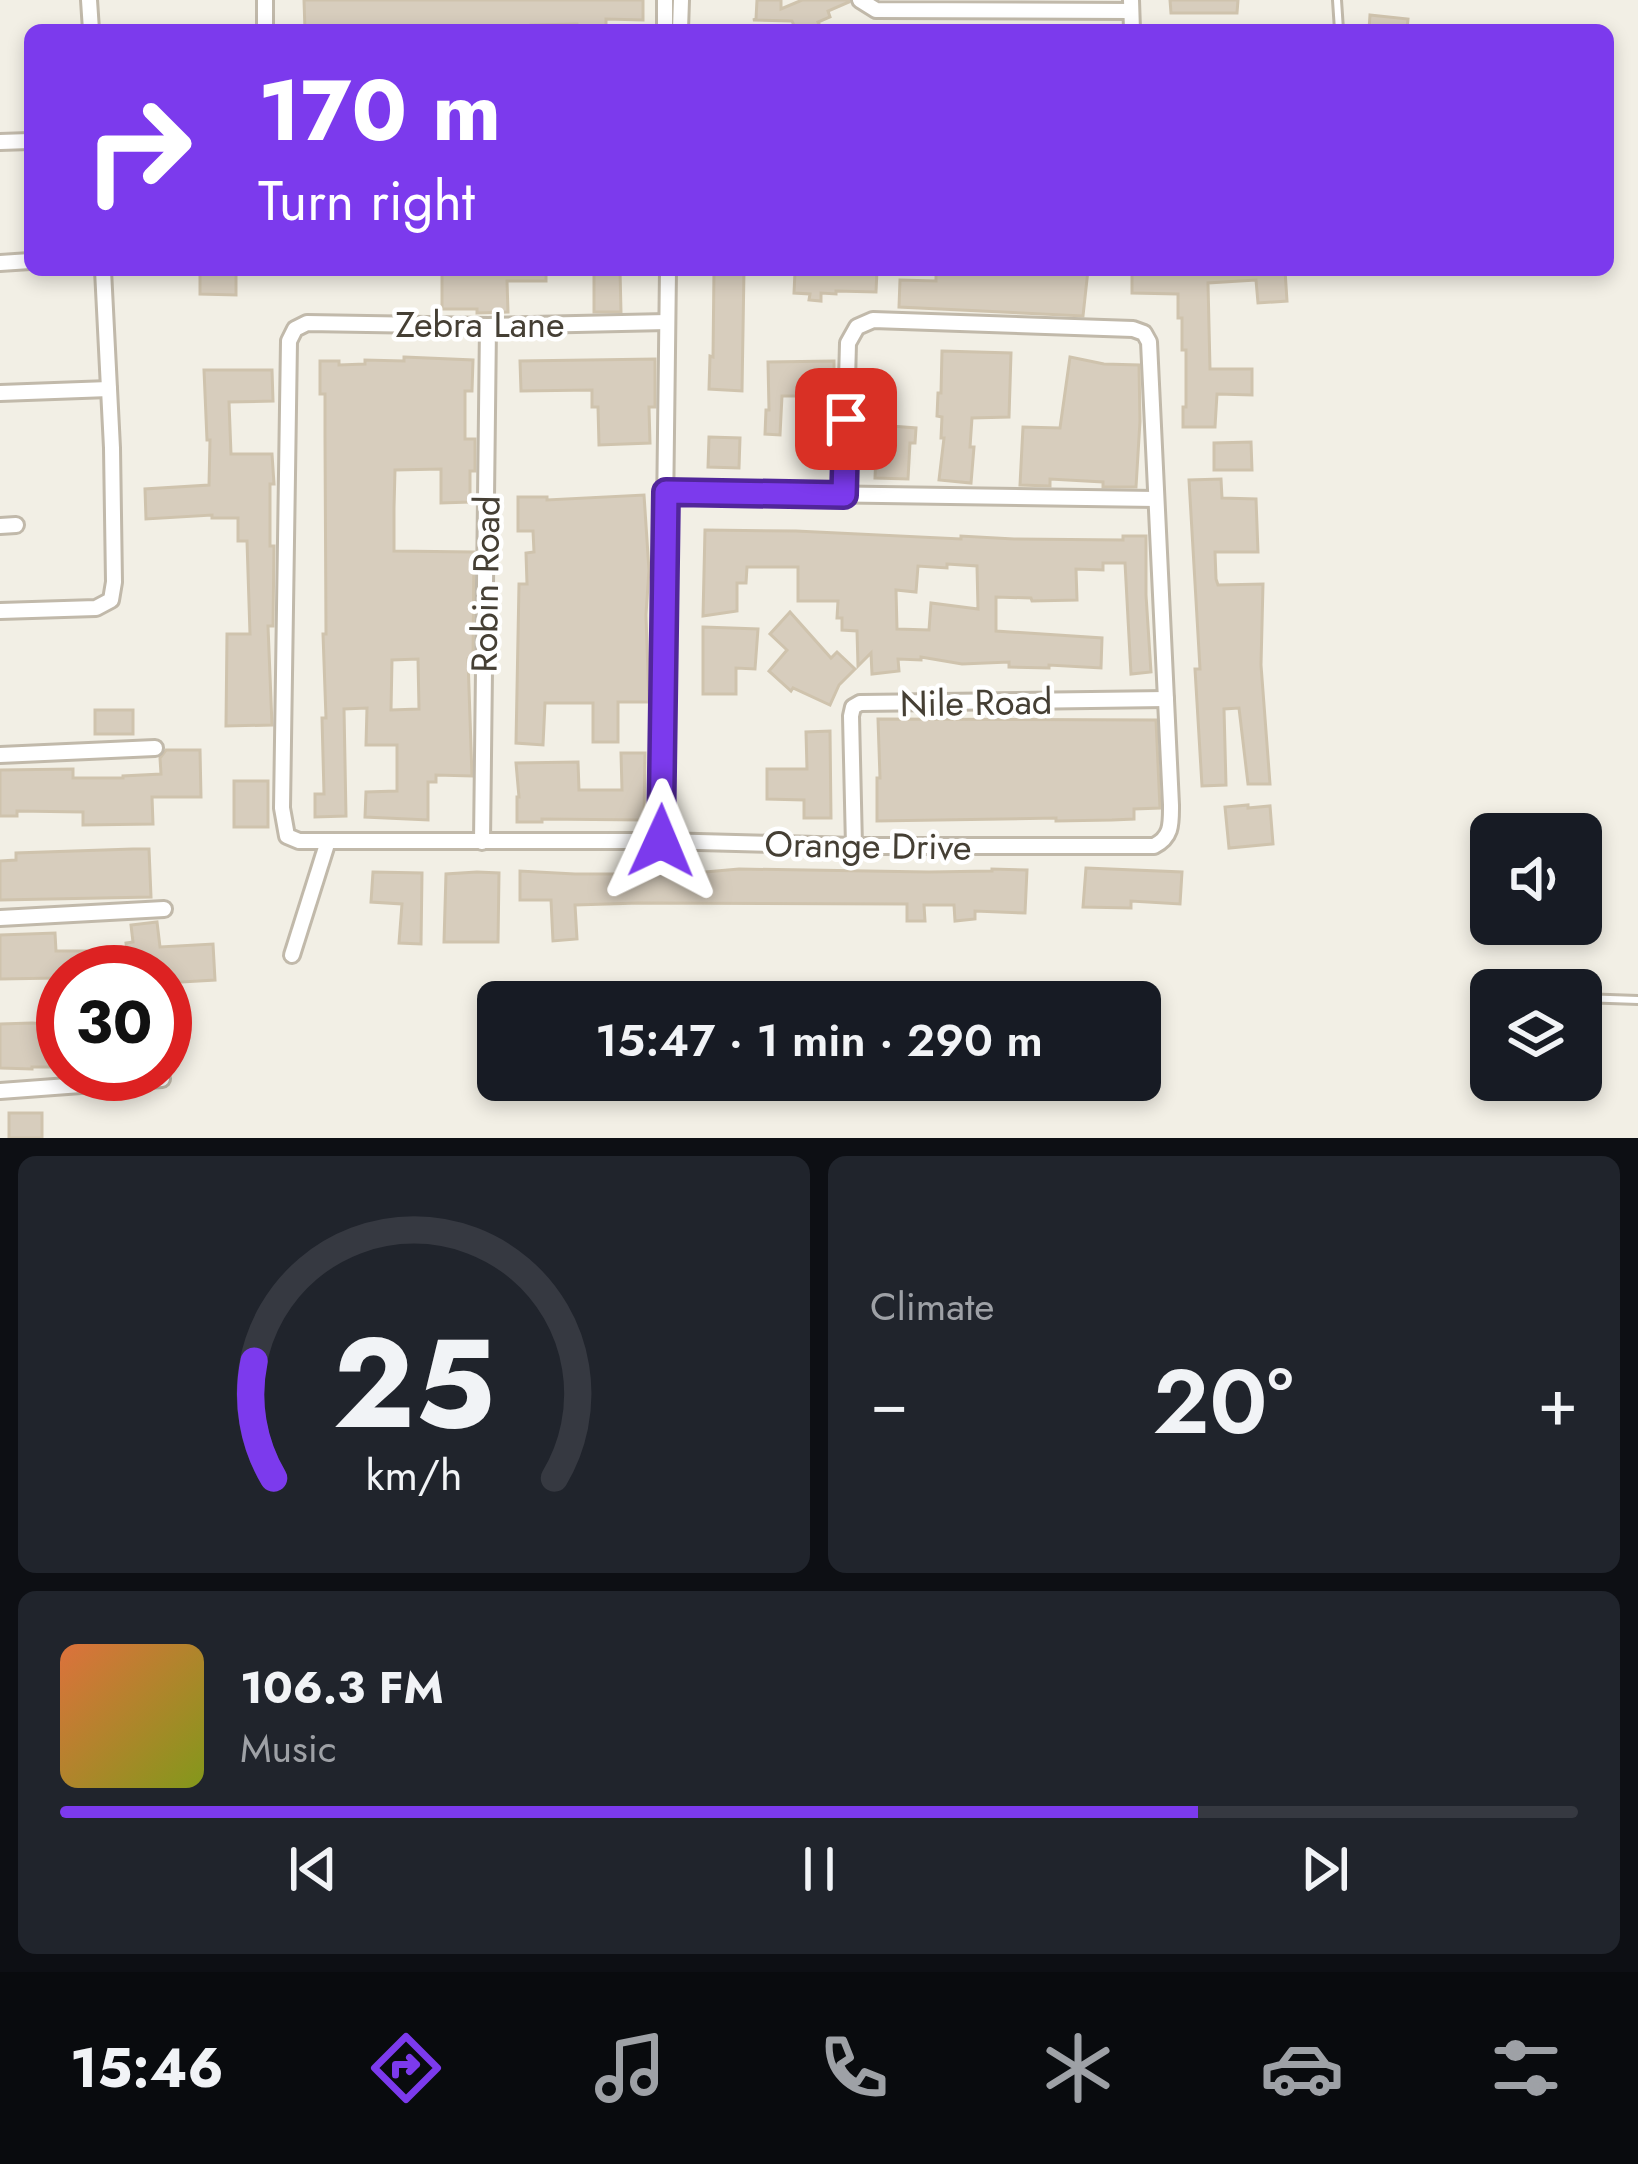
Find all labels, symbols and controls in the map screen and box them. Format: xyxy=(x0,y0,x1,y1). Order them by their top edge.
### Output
text: 170 m xyxy=(258,50,501,172)
icon: right xyxy=(60,72,216,228)
text: Turn right xyxy=(258,162,475,240)
street label: Zebra Lane xyxy=(395,298,565,350)
pin xyxy=(795,368,897,470)
icon: arrive xyxy=(813,386,879,452)
street label: Robin Road xyxy=(457,495,513,673)
street label: Nile Road xyxy=(899,675,1053,729)
position arrow xyxy=(598,778,724,904)
map controls xyxy=(1470,813,1602,1101)
button: sound xyxy=(1470,813,1602,945)
street label: Orange Drive xyxy=(764,817,972,873)
speed limit sign: 30 xyxy=(36,945,192,1101)
button: layers xyxy=(1470,969,1602,1101)
text: 15:47 · 1 min · 290 m xyxy=(595,1008,1043,1073)
text: Climate xyxy=(870,1278,994,1335)
text: 25 xyxy=(333,1293,495,1474)
text: 20° xyxy=(1153,1337,1294,1467)
text: − xyxy=(870,1354,909,1450)
text: + xyxy=(1537,1354,1578,1450)
text: km/h xyxy=(366,1443,462,1505)
text: 106.3 FM xyxy=(240,1655,444,1720)
text: Music xyxy=(240,1720,337,1777)
icon: previous xyxy=(280,1836,346,1902)
icon: pause xyxy=(786,1836,852,1902)
icon: next xyxy=(1292,1836,1358,1902)
icon: directions xyxy=(364,2026,448,2110)
icon: music xyxy=(588,2026,672,2110)
icon: phone xyxy=(812,2026,896,2110)
icon: climate xyxy=(1036,2026,1120,2110)
icon: car xyxy=(1260,2026,1344,2110)
icon: filters xyxy=(1484,2026,1568,2110)
text: 15:46 xyxy=(70,2029,224,2107)

